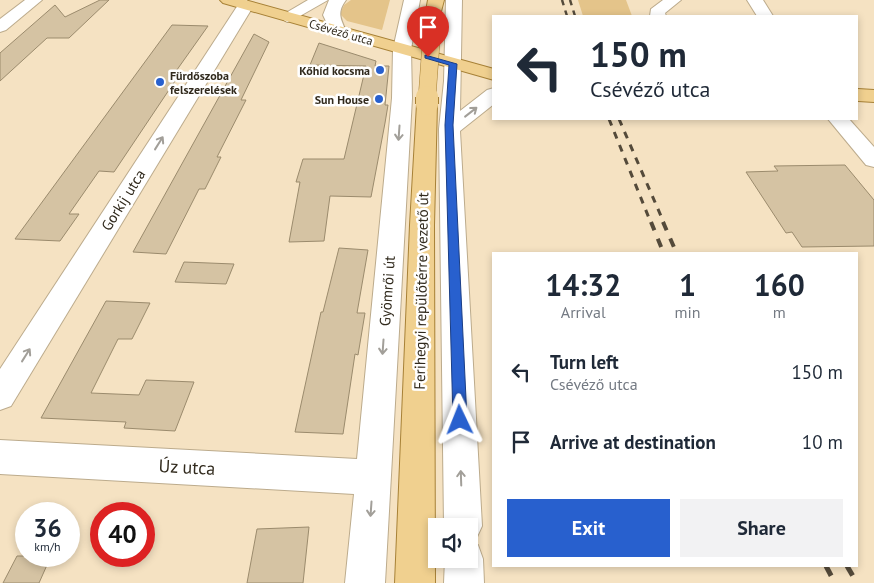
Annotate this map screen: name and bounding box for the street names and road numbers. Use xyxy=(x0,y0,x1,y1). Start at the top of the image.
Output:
street label: Csévéző utca xyxy=(307,16,375,48)
street label: Gorkij utca xyxy=(97,166,149,234)
street label: Ferihegyi repülőtérre vezető út xyxy=(410,192,432,390)
street label: Gyömrői út xyxy=(375,255,399,327)
street label: Úz utca xyxy=(158,454,216,480)

